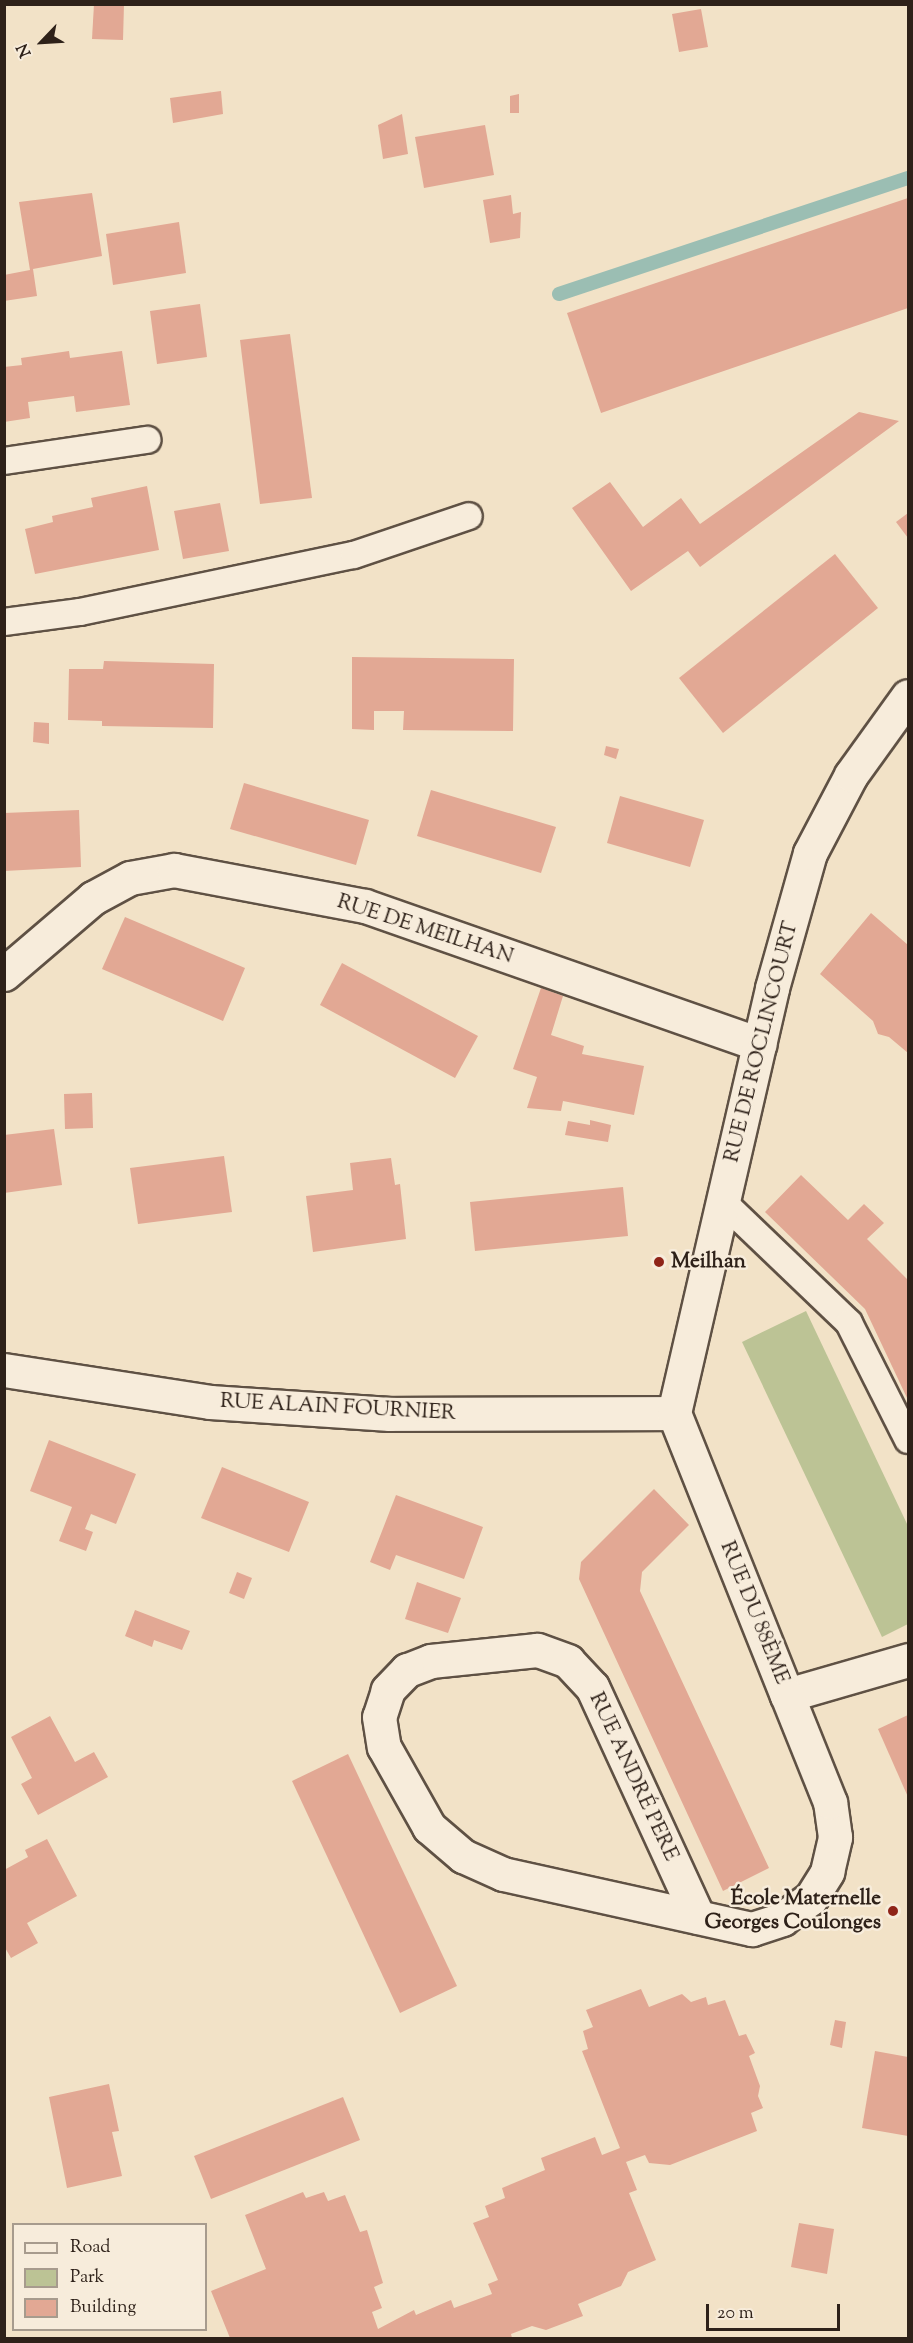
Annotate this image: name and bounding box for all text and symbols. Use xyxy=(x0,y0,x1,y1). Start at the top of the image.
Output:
north arrow xyxy=(12,12,72,72)
text: N xyxy=(12,39,38,60)
street label: RUE DE MEILHAN xyxy=(334,890,516,970)
street label: RUE DE ROCLINCOURT xyxy=(720,919,804,1165)
place label: Meilhan xyxy=(671,1249,746,1275)
marker: Meilhan xyxy=(652,1255,666,1269)
street label: RUE ALAIN FOURNIER xyxy=(219,1389,457,1427)
street label: RUE DU 88ÈME xyxy=(714,1538,794,1688)
street label: RUE ANDRÉ PERE xyxy=(583,1689,683,1865)
place label: École Maternelle Georges Coulonges xyxy=(705,1886,881,1936)
marker: École Maternelle Georges Coulonges xyxy=(886,1904,900,1918)
legend xyxy=(12,2223,207,2331)
text: Road xyxy=(70,2235,110,2261)
text: Park xyxy=(70,2265,104,2291)
scale bar xyxy=(709,2292,842,2330)
text: Building xyxy=(70,2295,136,2321)
text: 20 m xyxy=(717,2301,754,2327)

